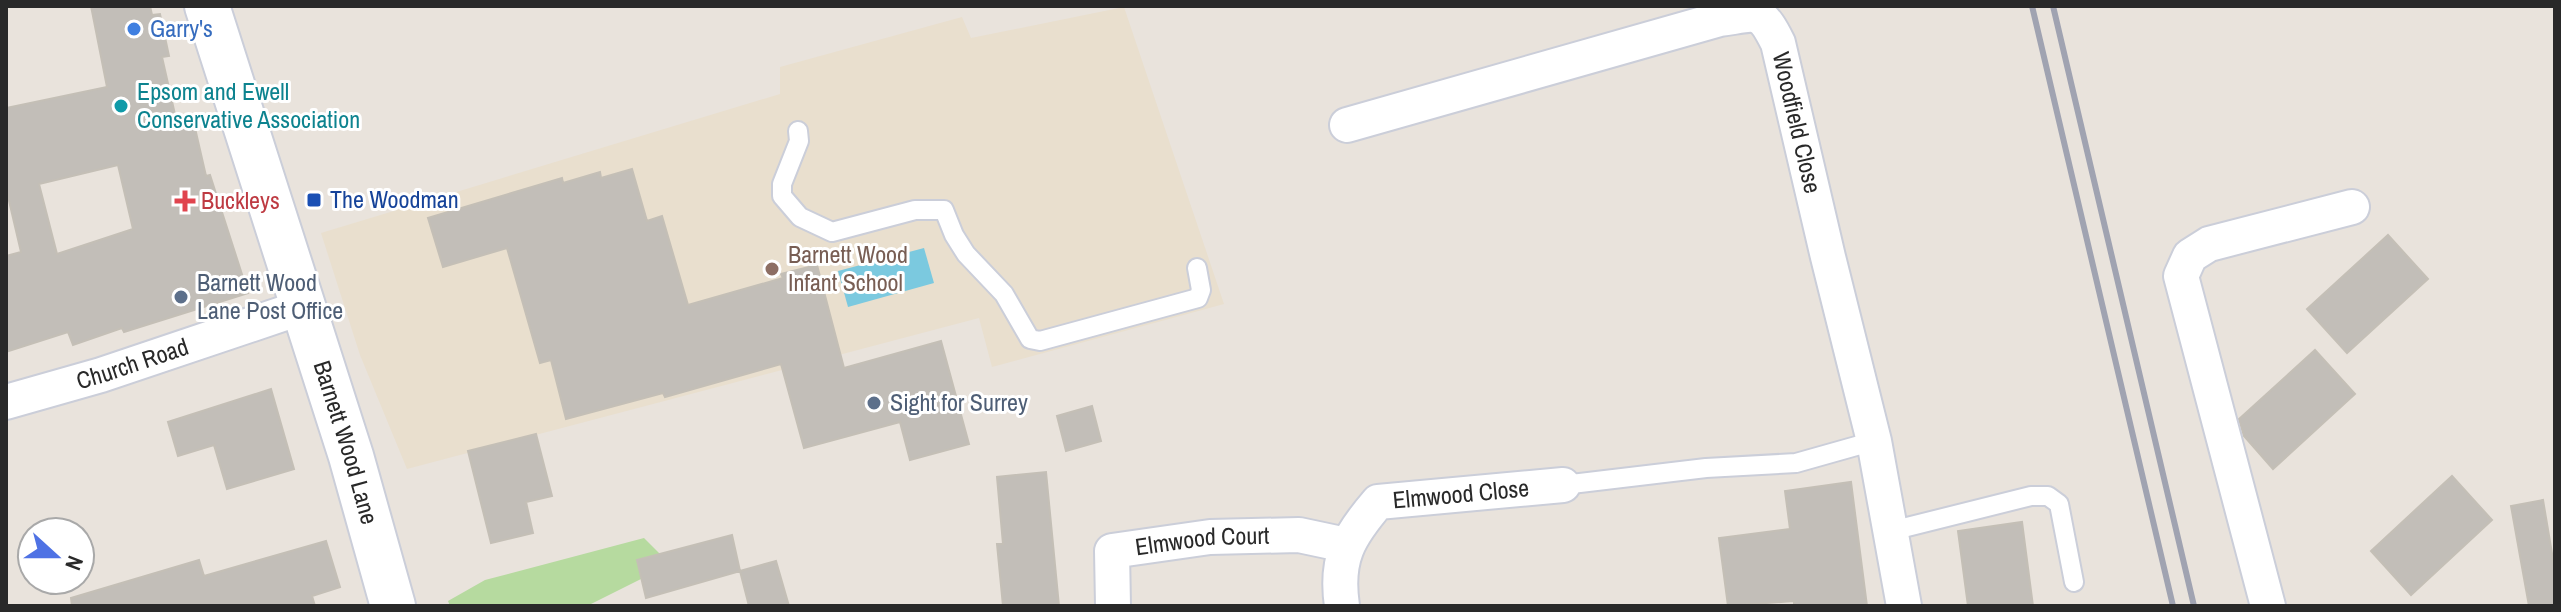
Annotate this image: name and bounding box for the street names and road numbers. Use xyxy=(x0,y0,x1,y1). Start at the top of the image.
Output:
street label: Woodfield Close xyxy=(1766,49,1830,196)
street label: Church Road xyxy=(73,330,192,396)
street label: Barnett Wood Lane xyxy=(306,356,386,528)
street label: Elmwood Close xyxy=(1391,471,1530,516)
street label: Elmwood Court xyxy=(1133,519,1270,563)

